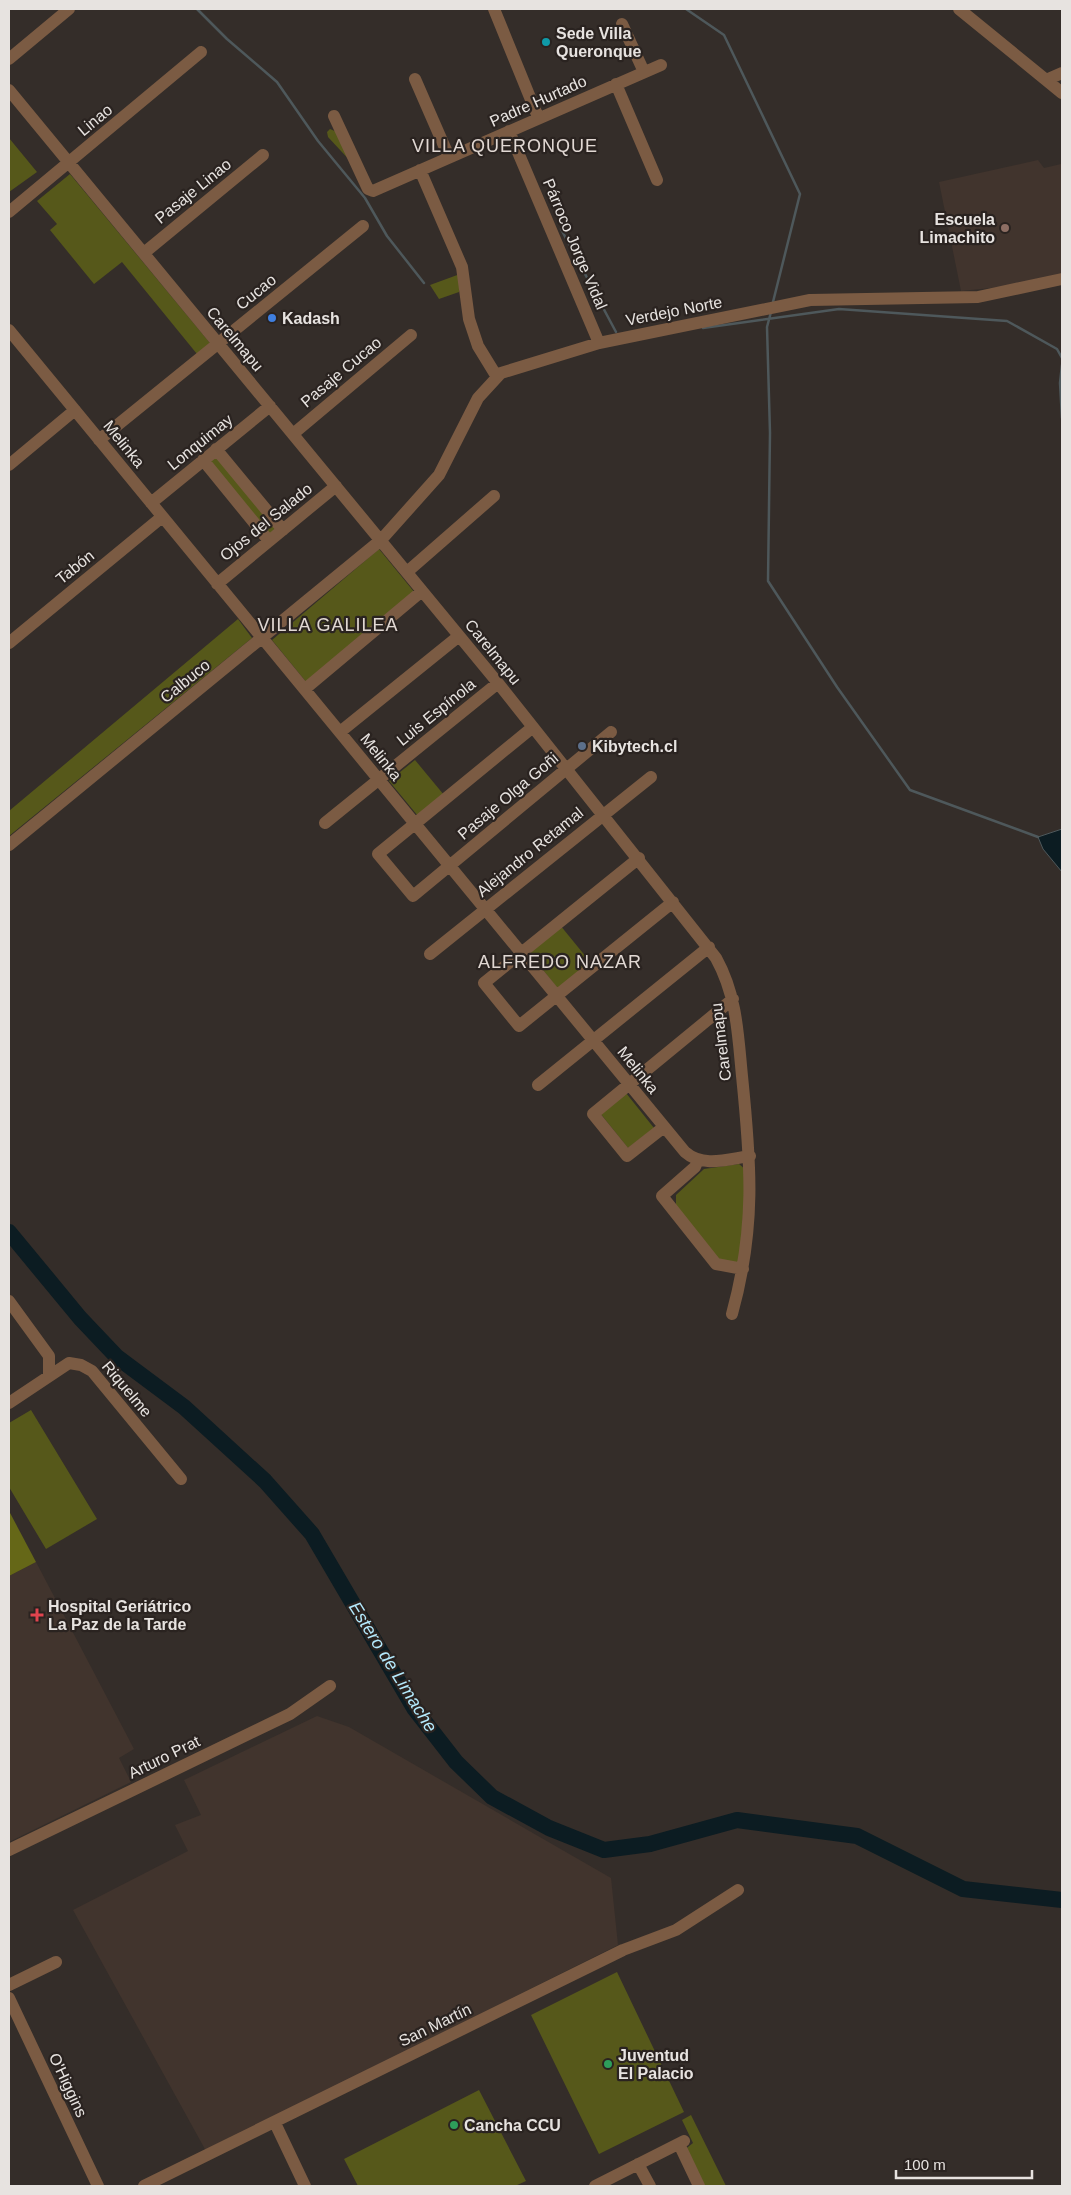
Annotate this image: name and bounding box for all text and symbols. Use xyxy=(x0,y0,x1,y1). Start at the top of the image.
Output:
place label: Sede Villa Queronque xyxy=(556,25,641,60)
marker: Sede Villa Queronque xyxy=(540,36,552,48)
street label: Padre Hurtado xyxy=(487,72,589,130)
street label: Linao xyxy=(75,101,116,139)
district label: VILLA QUERONQUE xyxy=(412,136,598,156)
street label: Pasaje Linao xyxy=(152,155,234,227)
street label: Párroco Jorge Vidal xyxy=(540,176,610,312)
place label: Escuela Limachito xyxy=(919,211,995,246)
marker: Escuela Limachito xyxy=(999,222,1011,234)
street label: Cucao xyxy=(233,271,279,313)
street label: Verdejo Norte xyxy=(624,293,724,329)
street label: Carelmapu xyxy=(203,304,267,374)
place label: Kadash xyxy=(282,310,340,327)
marker: Kadash xyxy=(266,312,278,324)
street label: Pasaje Cucao xyxy=(297,333,385,411)
street label: Lonquimay xyxy=(164,411,236,473)
street label: Melinka xyxy=(100,417,148,471)
street label: Ojos del Salado xyxy=(217,480,315,564)
street label: Tabón xyxy=(53,547,97,587)
district label: VILLA GALILEA xyxy=(257,615,399,635)
street label: Carelmapu xyxy=(462,616,524,688)
street label: Calbuco xyxy=(157,656,213,706)
street label: Luis Espínola xyxy=(393,675,479,749)
street label: Melinka xyxy=(357,730,405,784)
place label: Kibytech.cl xyxy=(592,738,677,755)
marker: Kibytech.cl xyxy=(576,740,588,752)
street label: Pasaje Olga Goñi xyxy=(455,749,561,843)
street label: Alejandro Retamal xyxy=(474,804,586,900)
district label: ALFREDO NAZAR xyxy=(478,952,642,972)
street label: Carelmapu xyxy=(708,1002,734,1082)
street label: Melinka xyxy=(614,1043,662,1097)
street label: Riquelme xyxy=(99,1358,155,1420)
place label: Hospital Geriátrico La Paz de la Tarde xyxy=(48,1598,191,1633)
water label: Estero de Limache xyxy=(345,1598,441,1736)
marker: Hospital Geriátrico La Paz de la Tarde xyxy=(30,1608,44,1622)
street label: Arturo Prat xyxy=(126,1732,203,1782)
street label: San Martín xyxy=(396,2000,474,2050)
place label: Juventud El Palacio xyxy=(618,2047,694,2082)
street label: O'Higgins xyxy=(46,2050,90,2120)
marker: Juventud El Palacio xyxy=(602,2058,614,2070)
place label: Cancha CCU xyxy=(464,2117,561,2134)
marker: Cancha CCU xyxy=(448,2119,460,2131)
scale bar xyxy=(896,2148,1032,2180)
text: 100 m xyxy=(904,2156,946,2173)

